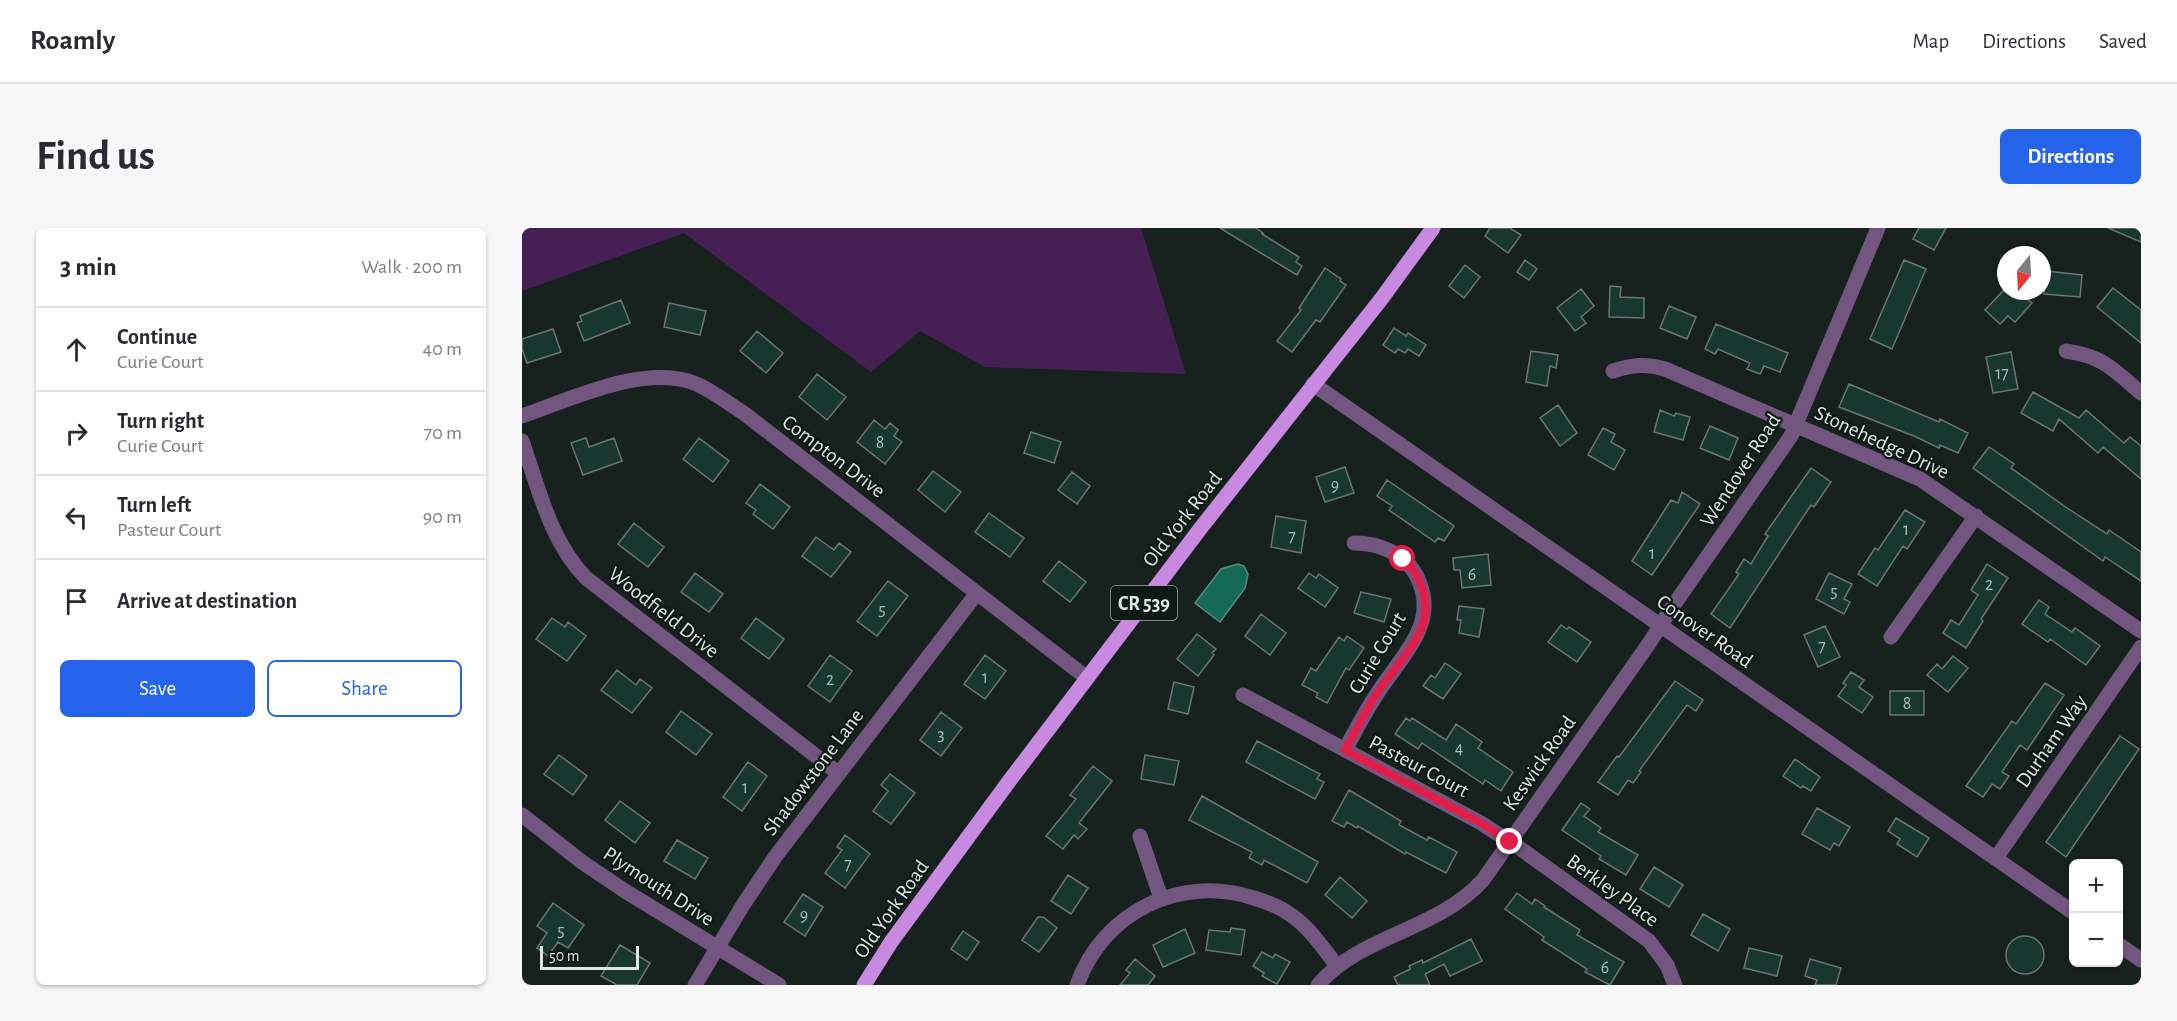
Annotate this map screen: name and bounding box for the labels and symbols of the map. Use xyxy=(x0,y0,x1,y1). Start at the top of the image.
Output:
north arrow xyxy=(1997,246,2051,300)
house number: 17 xyxy=(1995,365,2009,383)
street label: Stonehedge Drive xyxy=(1811,402,1952,483)
street label: Wendover Road xyxy=(1696,410,1785,530)
street label: Compton Drive xyxy=(778,411,889,502)
house number: 8 xyxy=(876,434,884,452)
street label: Old York Road xyxy=(1139,468,1226,571)
house number: 9 xyxy=(1331,477,1339,495)
house number: 1 xyxy=(1903,521,1909,539)
house number: 7 xyxy=(1288,528,1296,546)
route start xyxy=(1389,545,1415,571)
house number: 1 xyxy=(1649,545,1655,563)
street label: Woodfield Drive xyxy=(604,563,723,662)
house number: 6 xyxy=(1468,566,1476,584)
house number: 2 xyxy=(1985,576,1993,594)
house number: 5 xyxy=(1830,583,1838,601)
road number: CR 539 xyxy=(1111,586,1177,620)
street label: Conover Road xyxy=(1653,591,1757,672)
house number: 5 xyxy=(878,601,886,619)
street label: Curie Court xyxy=(1345,609,1410,698)
house number: 7 xyxy=(1818,638,1826,656)
house number: 1 xyxy=(982,669,988,687)
house number: 2 xyxy=(826,671,834,689)
street label: Durham Way xyxy=(2012,691,2091,791)
house number: 8 xyxy=(1903,695,1911,713)
street label: Shadowstone Lane xyxy=(759,705,868,839)
street label: Keswick Road xyxy=(1499,712,1580,815)
house number: 3 xyxy=(937,726,945,744)
street label: Pasteur Court xyxy=(1366,731,1472,802)
house number: 4 xyxy=(1455,740,1464,758)
house number: 1 xyxy=(742,779,748,797)
route end xyxy=(1496,828,1522,854)
street label: Plymouth Drive xyxy=(599,843,718,930)
street label: Berkley Place xyxy=(1563,850,1663,931)
house number: 7 xyxy=(844,856,852,874)
street label: Old York Road xyxy=(850,856,933,962)
house number: 9 xyxy=(800,907,808,925)
house number: 5 xyxy=(557,922,565,940)
scale bar xyxy=(540,943,639,970)
house number: 6 xyxy=(1601,959,1609,977)

